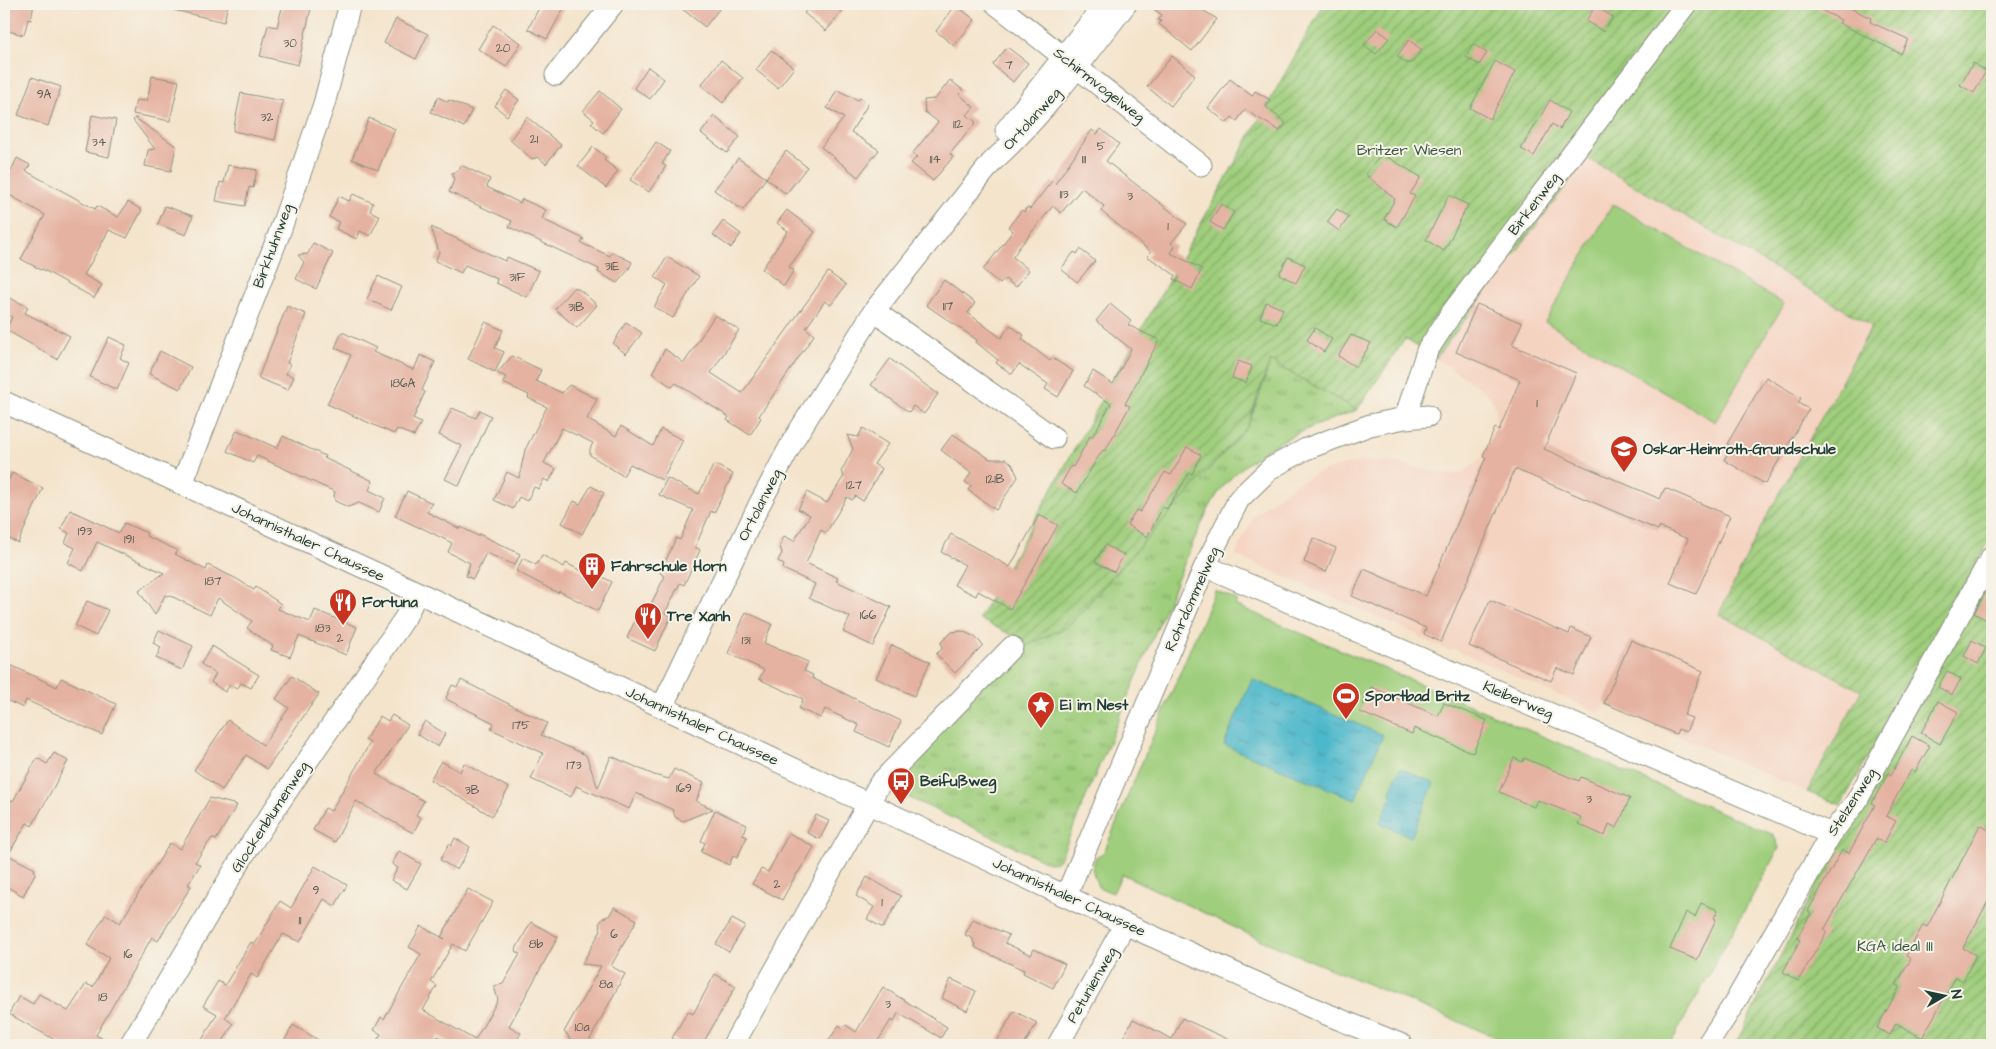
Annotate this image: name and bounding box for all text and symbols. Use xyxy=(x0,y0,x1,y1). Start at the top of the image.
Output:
house number: 30 xyxy=(283,35,297,52)
house number: 20 xyxy=(496,40,511,57)
street label: Schirmvogelweg xyxy=(1048,42,1149,128)
house number: 7 xyxy=(1005,57,1013,74)
street label: Ortolanweg xyxy=(998,83,1067,156)
house number: 9A xyxy=(37,86,52,103)
house number: 32 xyxy=(261,109,274,126)
house number: 112 xyxy=(953,116,963,133)
house number: 21 xyxy=(530,131,539,148)
house number: 34 xyxy=(92,134,106,151)
house number: 5 xyxy=(1097,138,1106,155)
park label: Britzer Wiesen xyxy=(1357,140,1462,161)
house number: 114 xyxy=(929,151,941,168)
house number: 111 xyxy=(1082,151,1087,168)
street label: Birkenweg xyxy=(1503,168,1566,240)
house number: 113 xyxy=(1059,186,1069,203)
house number: 3 xyxy=(1127,188,1133,205)
street label: Birkhuhnweg xyxy=(248,201,299,291)
house number: 1 xyxy=(1167,218,1169,235)
house number: 31E xyxy=(605,258,619,275)
house number: 31F xyxy=(509,269,526,286)
house number: 117 xyxy=(943,298,954,315)
house number: 31B xyxy=(568,299,585,316)
house number: 186A xyxy=(391,375,416,392)
house number: 1 xyxy=(1536,395,1538,412)
school or university icon: Oskar-Heinroth-Grundschule xyxy=(1609,434,1639,473)
place label: Oskar-Heinroth-Grundschule xyxy=(1643,439,1836,460)
street label: Ortolanweg xyxy=(733,465,788,545)
house number: 121B xyxy=(986,471,1005,488)
house number: 127 xyxy=(846,477,863,494)
street label: Johannisthaler Chaussee xyxy=(228,497,388,587)
house number: 193 xyxy=(78,523,92,540)
house number: 191 xyxy=(124,531,134,548)
street label: Rohrdommelweg xyxy=(1159,543,1226,655)
building icon: Fahrschule Horn xyxy=(577,551,607,590)
place label: Fahrschule Horn xyxy=(611,556,727,577)
house number: 187 xyxy=(205,573,222,590)
restaurant icon: Fortuna xyxy=(328,587,358,626)
place label: Fortuna xyxy=(362,592,418,613)
restaurant icon: Tre Xanh xyxy=(633,601,663,640)
place label: Tre Xanh xyxy=(666,606,731,627)
house number: 166 xyxy=(860,607,877,624)
house number: 183 xyxy=(315,620,331,637)
house number: 2 xyxy=(337,630,344,647)
house number: 131 xyxy=(741,632,751,649)
street label: Kleiberweg xyxy=(1479,676,1557,725)
street label: Johannisthaler Chaussee xyxy=(622,681,782,771)
sports icon: Sportbad Britz xyxy=(1331,681,1361,720)
place label: Sportbad Britz xyxy=(1364,686,1471,707)
place icon: Ei im Nest xyxy=(1026,690,1056,729)
place label: Ei im Nest xyxy=(1060,695,1129,716)
house number: 175 xyxy=(512,717,530,734)
street label: Glockenblumenweg xyxy=(226,757,315,877)
house number: 173 xyxy=(566,757,582,774)
street label: Stelzenweg xyxy=(1822,764,1883,841)
bus stop icon: Beifußweg xyxy=(886,766,916,805)
place label: Beifußweg xyxy=(920,771,996,794)
house number: 169 xyxy=(676,780,692,797)
house number: 3B xyxy=(465,782,480,799)
house number: 3 xyxy=(1586,791,1592,808)
street label: Johannisthaler Chaussee xyxy=(989,852,1149,942)
house number: 2 xyxy=(774,876,781,893)
house number: 9 xyxy=(313,882,320,899)
house number: 1 xyxy=(881,894,883,911)
house number: 11 xyxy=(298,912,302,929)
house number: 6 xyxy=(610,926,618,943)
house number: 8b xyxy=(529,936,544,953)
park label: KGA Ideal III xyxy=(1857,936,1933,957)
street label: Petunienweg xyxy=(1062,943,1123,1027)
house number: 16 xyxy=(123,946,133,963)
north arrow xyxy=(1918,972,1968,1022)
house number: 8a xyxy=(599,976,613,993)
text: N xyxy=(1945,988,1966,1000)
house number: 18 xyxy=(98,989,108,1006)
house number: 3 xyxy=(885,996,891,1013)
house number: 10a xyxy=(574,1019,590,1036)

